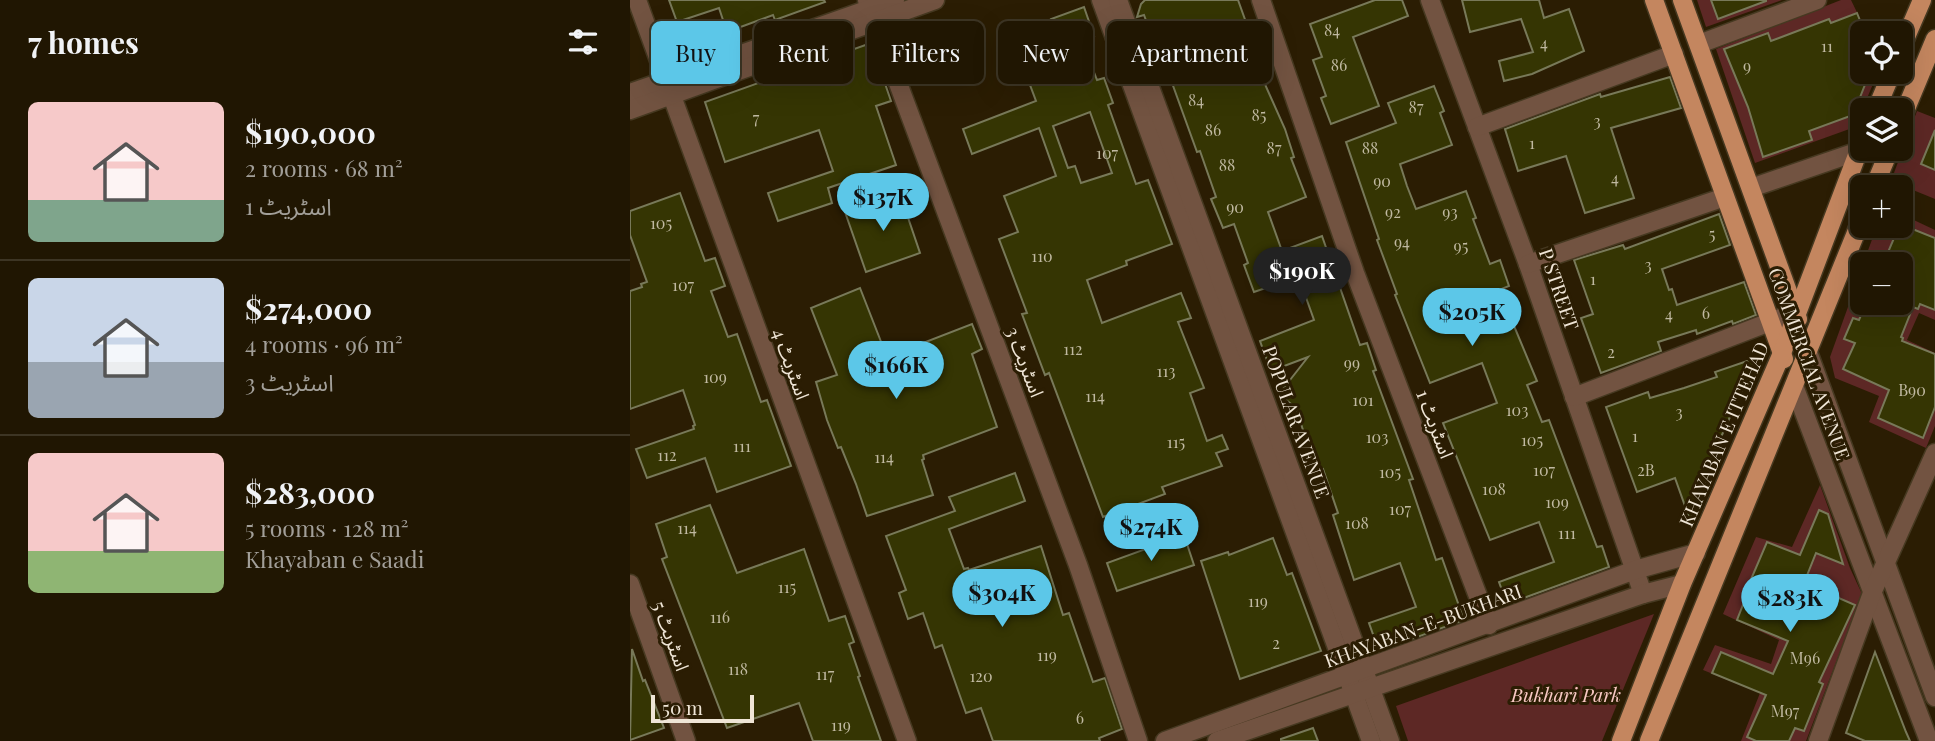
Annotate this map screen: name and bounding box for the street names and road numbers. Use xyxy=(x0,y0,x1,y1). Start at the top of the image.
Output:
street label: P STREET xyxy=(1534,244,1586,333)
street label: COMMERCIAL AVENUE xyxy=(1763,264,1857,463)
street label: اسٹریٹ 3 xyxy=(1001,323,1051,400)
street label: اسٹریٹ 4 xyxy=(767,324,817,403)
street label: KHAYABAN E ITTEHAD xyxy=(1672,337,1774,530)
street label: POPULAR AVENUE xyxy=(1257,342,1337,502)
street label: اسٹریٹ 1 xyxy=(1411,386,1461,462)
street label: KHAYABAN-E-BUKHARI xyxy=(1320,577,1525,673)
street label: اسٹریٹ 5 xyxy=(647,597,697,674)

